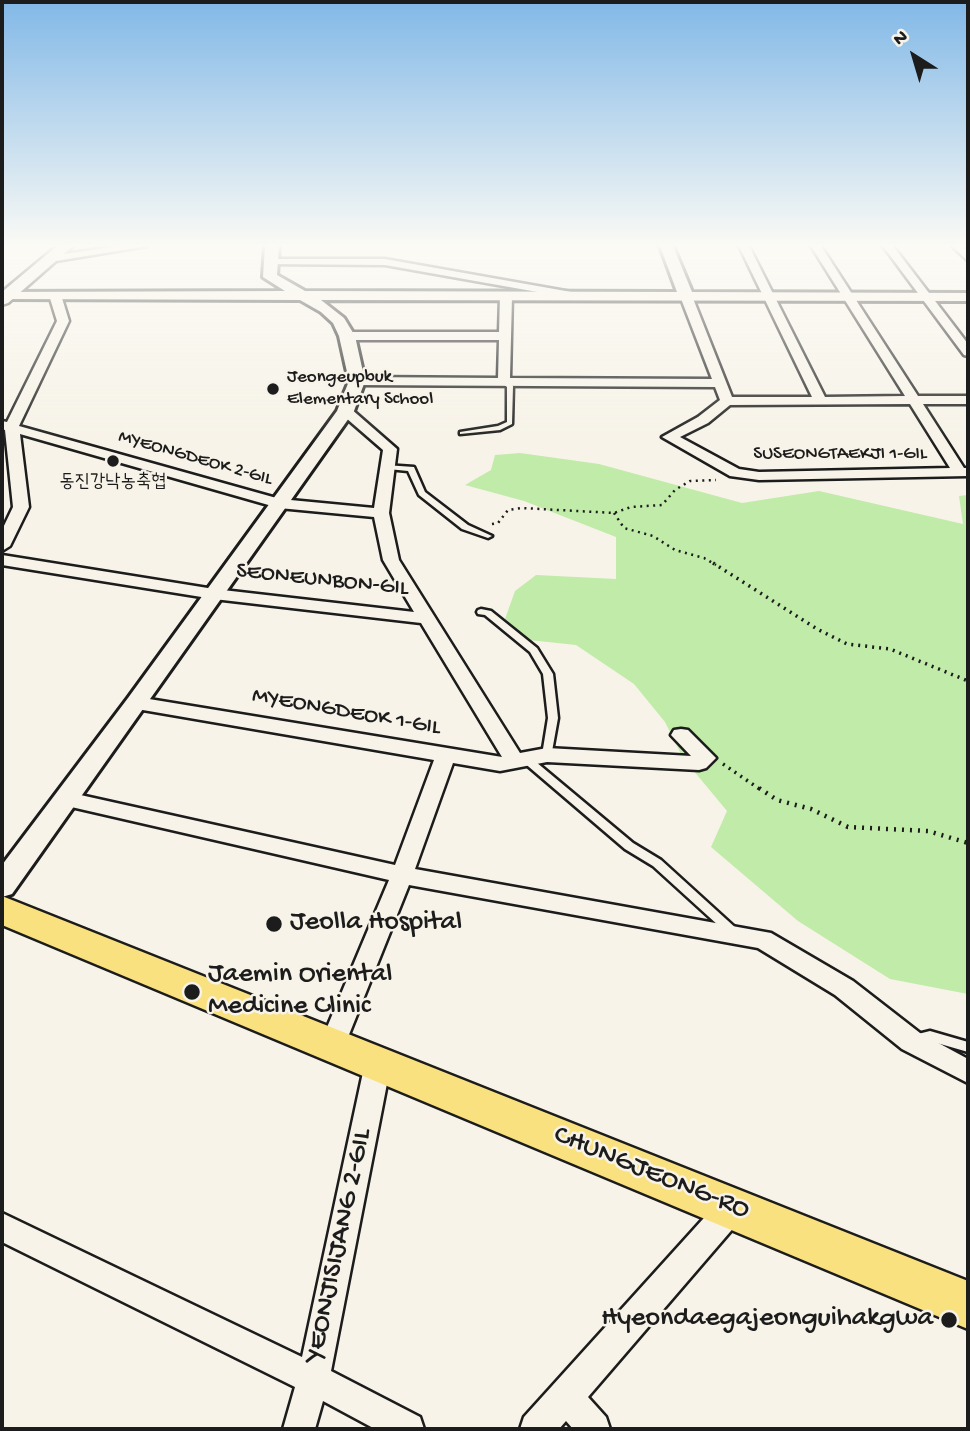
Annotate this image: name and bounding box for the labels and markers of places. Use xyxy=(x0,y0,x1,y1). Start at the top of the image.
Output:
place label: Jeongeupbuk Elementary School xyxy=(287,367,433,411)
marker: Jeongeupbuk Elementary School xyxy=(265,381,281,397)
marker: 동진강낙농축협 xyxy=(105,453,121,469)
place label: 동진강낙농축협 xyxy=(59,472,167,494)
place label: Jeolla Hospital xyxy=(290,907,462,941)
marker: Jeolla Hospital xyxy=(264,914,284,934)
place label: Jaemin Oriental Medicine Clinic xyxy=(208,959,392,1025)
marker: Jaemin Oriental Medicine Clinic xyxy=(182,982,202,1002)
place label: Hyeondaegajeonguihakgwa xyxy=(601,1303,933,1337)
marker: Hyeondaegajeonguihakgwa xyxy=(939,1310,959,1330)

